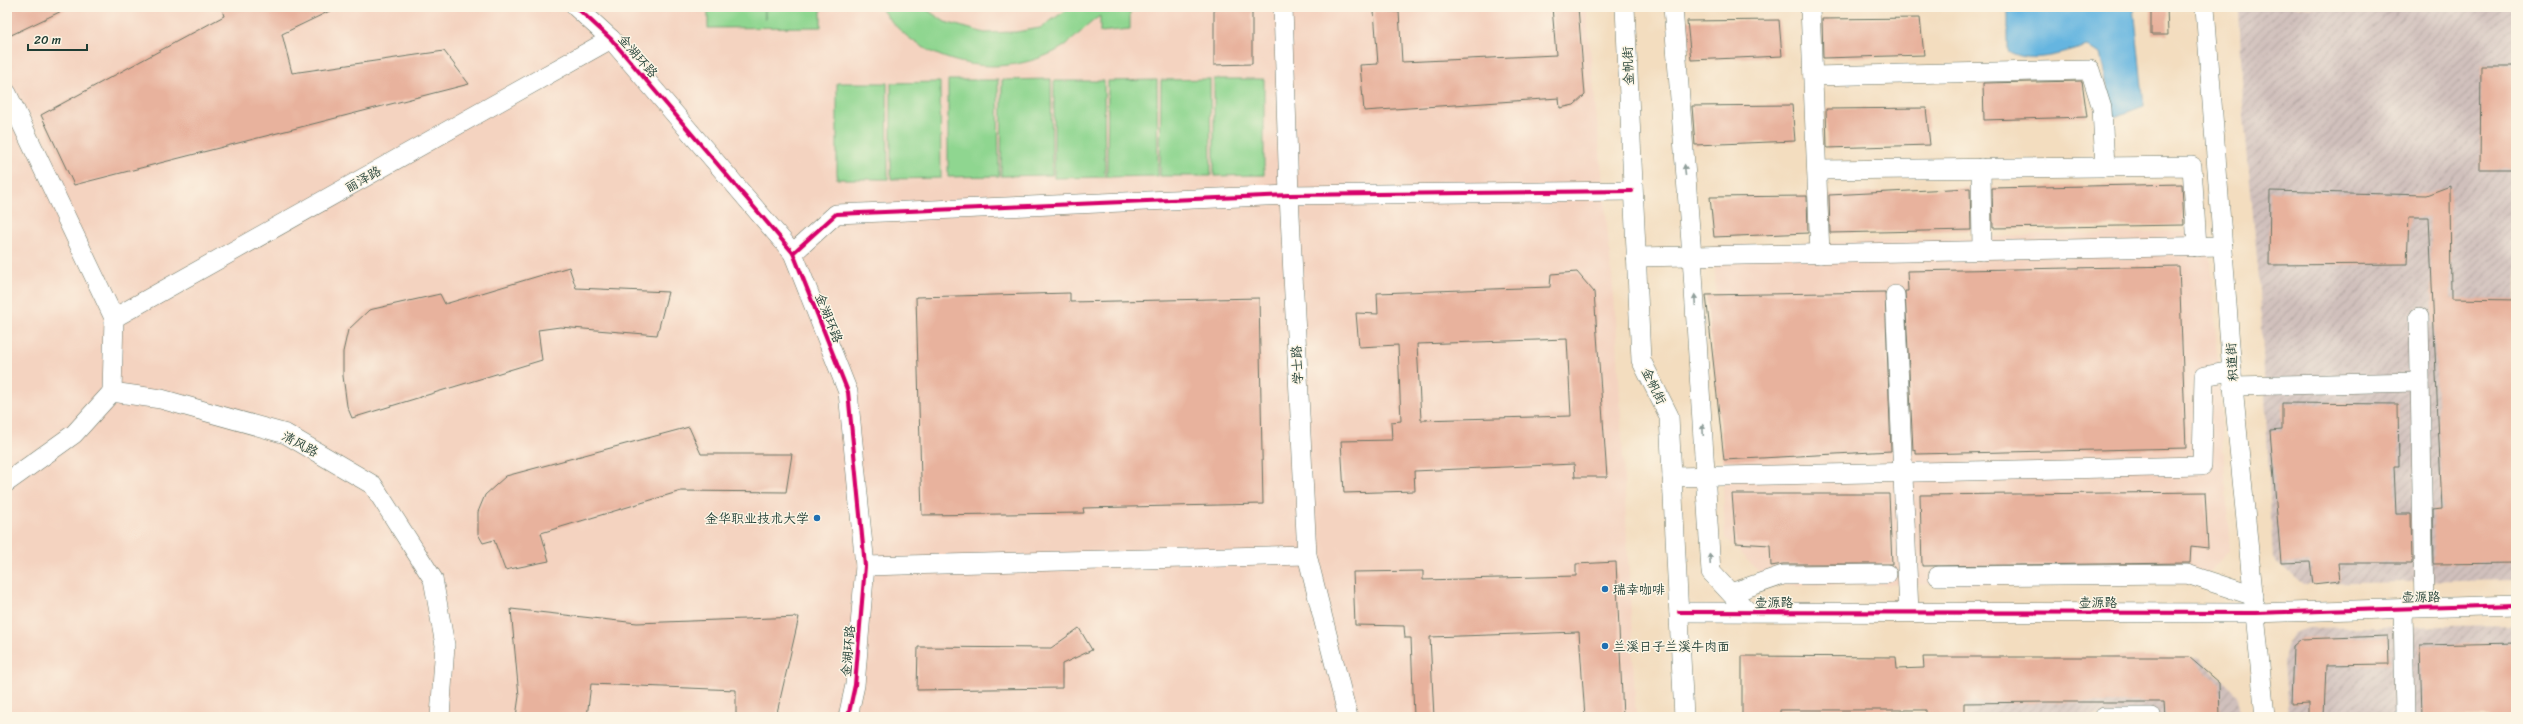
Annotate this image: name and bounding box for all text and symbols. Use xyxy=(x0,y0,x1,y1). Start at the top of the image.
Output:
scale bar xyxy=(28,26,87,52)
text: 20 m xyxy=(34,29,61,51)
street label: 金湖环路 xyxy=(612,29,664,83)
street label: 金帆街 xyxy=(1616,46,1640,86)
street label: 丽泽路 xyxy=(340,159,386,199)
one-way arrow xyxy=(1682,164,1689,176)
street label: 金湖环路 xyxy=(809,290,849,346)
one-way arrow xyxy=(1691,294,1698,306)
street label: 积道街 xyxy=(2219,342,2245,382)
street label: 学士路 xyxy=(1284,345,1310,385)
street label: 金帆街 xyxy=(1635,363,1673,409)
one-way arrow xyxy=(1699,424,1706,436)
street label: 清风路 xyxy=(277,425,323,463)
place label: 金华职业技术大学 xyxy=(705,507,809,530)
marker: 金华职业技术大学 xyxy=(812,513,822,523)
one-way arrow xyxy=(1707,553,1714,565)
place label: 瑞幸咖啡 xyxy=(1613,578,1665,601)
marker: 瑞幸咖啡 xyxy=(1600,584,1610,594)
street label: 壶源路 xyxy=(2401,585,2441,609)
street label: 壶源路 xyxy=(1754,591,1794,614)
street label: 壶源路 xyxy=(2078,591,2118,614)
street label: 金湖环路 xyxy=(834,624,862,678)
place label: 兰溪日子兰溪牛肉面 xyxy=(1613,635,1730,658)
marker: 兰溪日子兰溪牛肉面 xyxy=(1600,641,1610,651)

